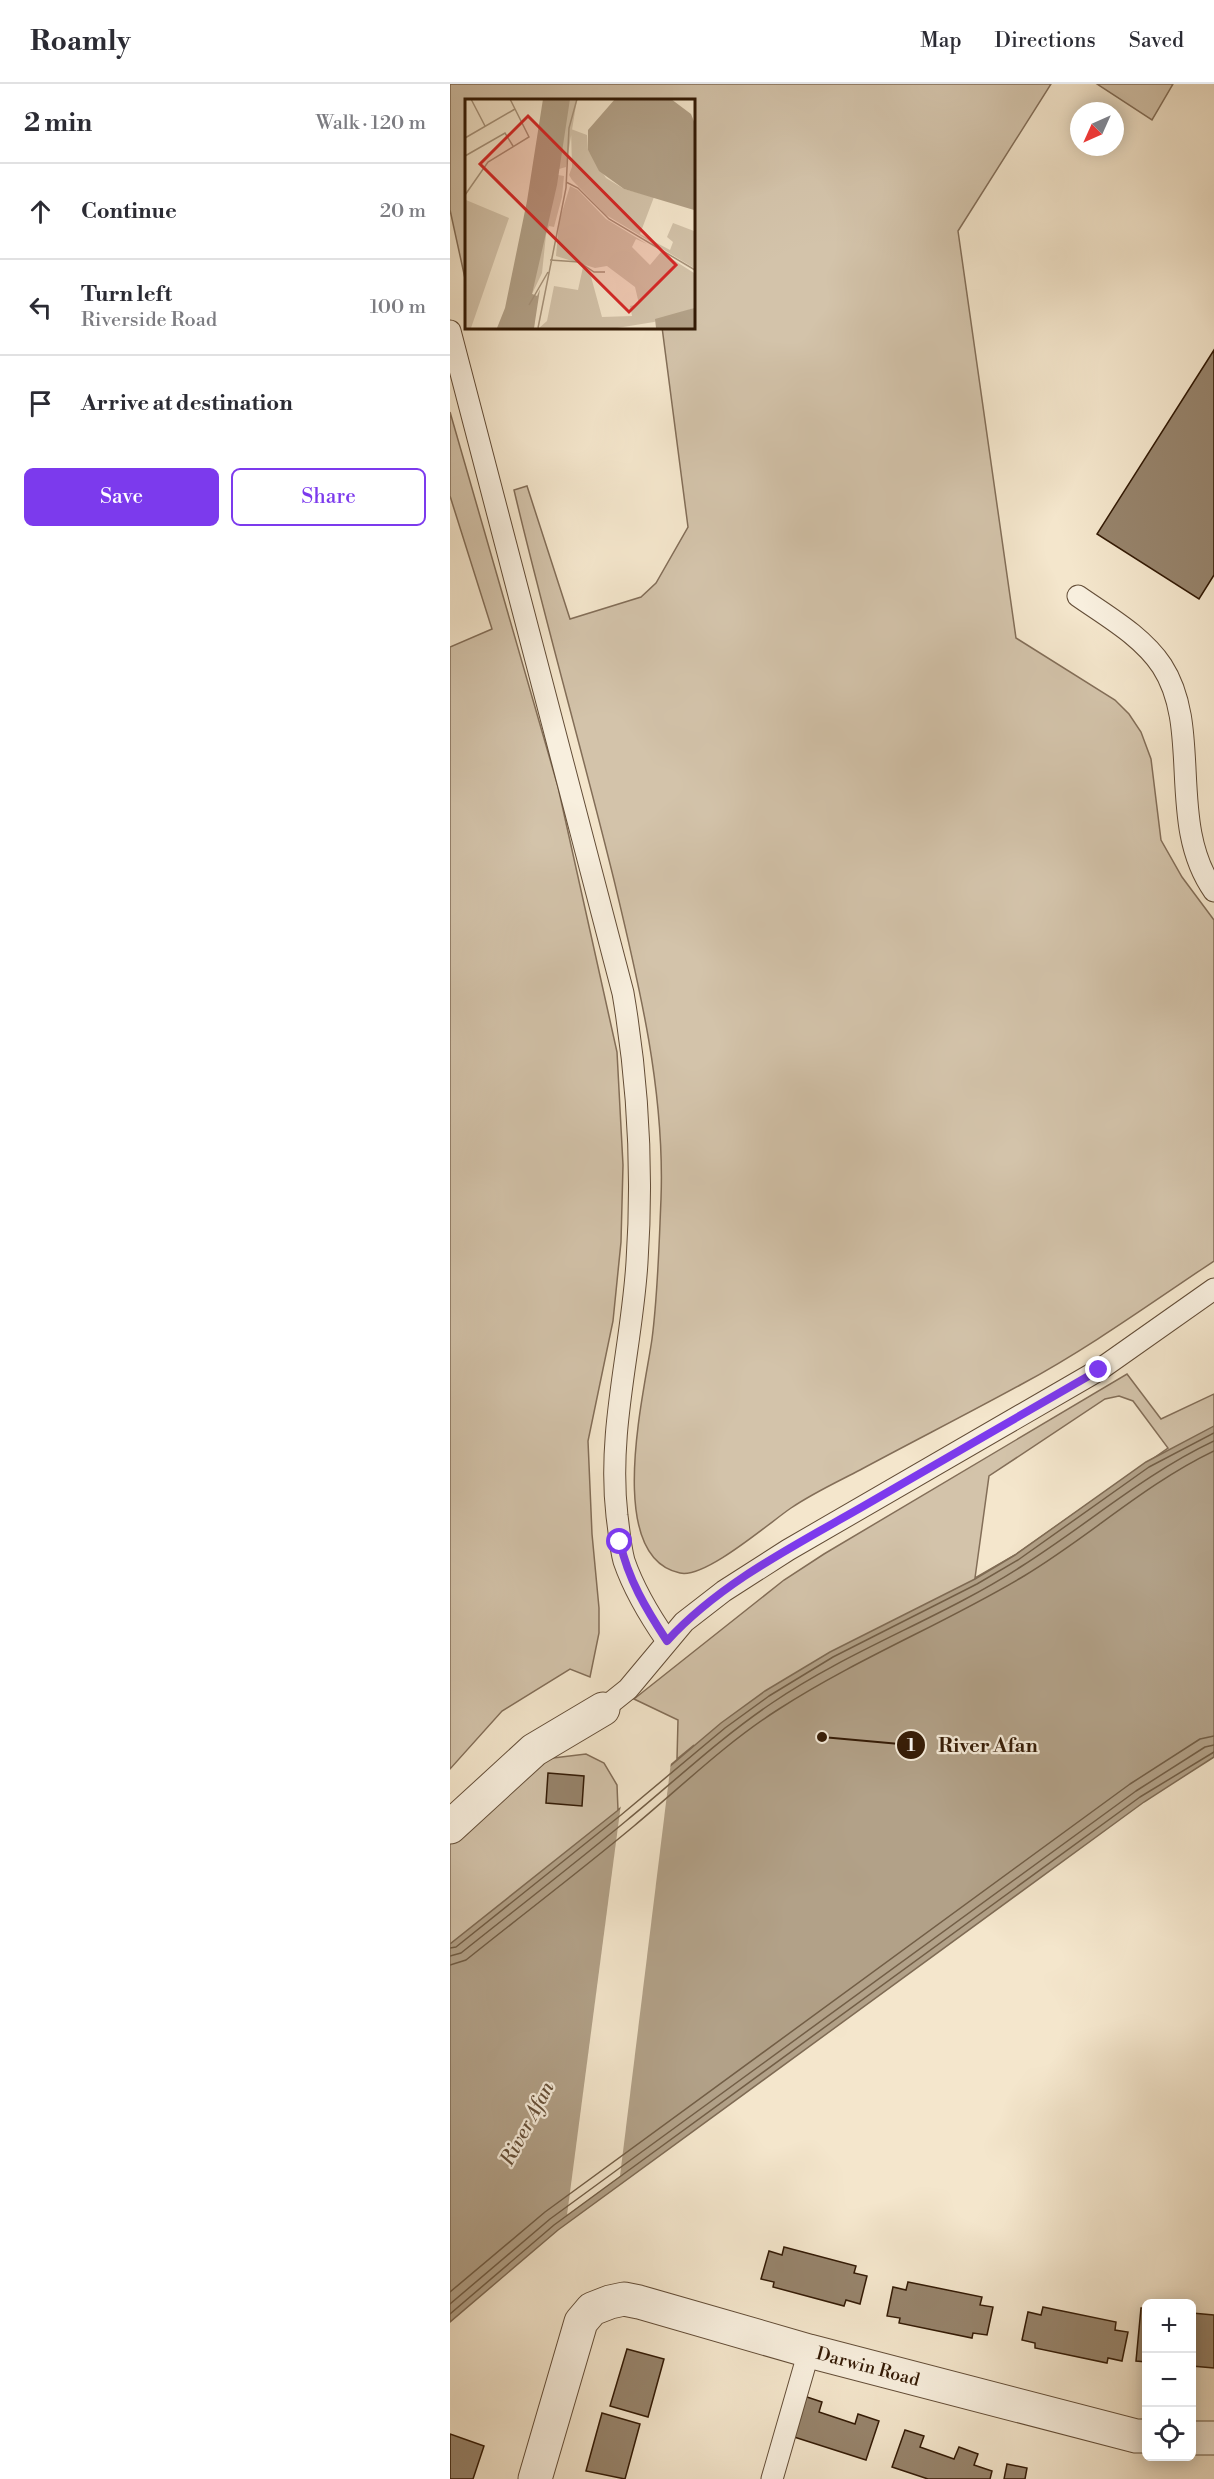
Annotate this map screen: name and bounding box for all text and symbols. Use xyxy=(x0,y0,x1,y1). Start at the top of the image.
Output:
text: Roamly xyxy=(30,24,131,59)
text: Map xyxy=(920,28,962,54)
text: Directions xyxy=(995,28,1096,54)
text: Saved xyxy=(1129,28,1184,54)
inset map xyxy=(465,99,694,328)
north arrow xyxy=(1070,102,1124,156)
text: 2 min xyxy=(24,107,92,139)
text: Walk · 120 m xyxy=(316,111,426,136)
icon: ahead xyxy=(24,195,57,228)
text: Continue xyxy=(81,198,177,225)
text: 20 m xyxy=(380,199,426,224)
text: Turn left xyxy=(81,281,172,308)
icon: left xyxy=(24,291,57,324)
text: 100 m xyxy=(370,295,426,320)
text: Riverside Road xyxy=(81,308,217,333)
icon: arrive xyxy=(24,387,57,420)
text: Arrive at destination xyxy=(81,390,293,417)
button: Save xyxy=(24,468,219,526)
button: Share xyxy=(231,468,426,526)
route end xyxy=(1085,1356,1111,1382)
route start xyxy=(606,1528,632,1554)
callout: River Afan xyxy=(896,1726,1049,1764)
text: 1 xyxy=(907,1734,916,1757)
text: River Afan xyxy=(938,1734,1038,1759)
water label: River Afan xyxy=(495,2077,561,2171)
map controls xyxy=(1142,2299,1196,2461)
button: + xyxy=(1142,2299,1196,2353)
street label: Darwin Road xyxy=(814,2342,923,2392)
button: − xyxy=(1142,2353,1196,2407)
button: locate xyxy=(1142,2407,1196,2461)

